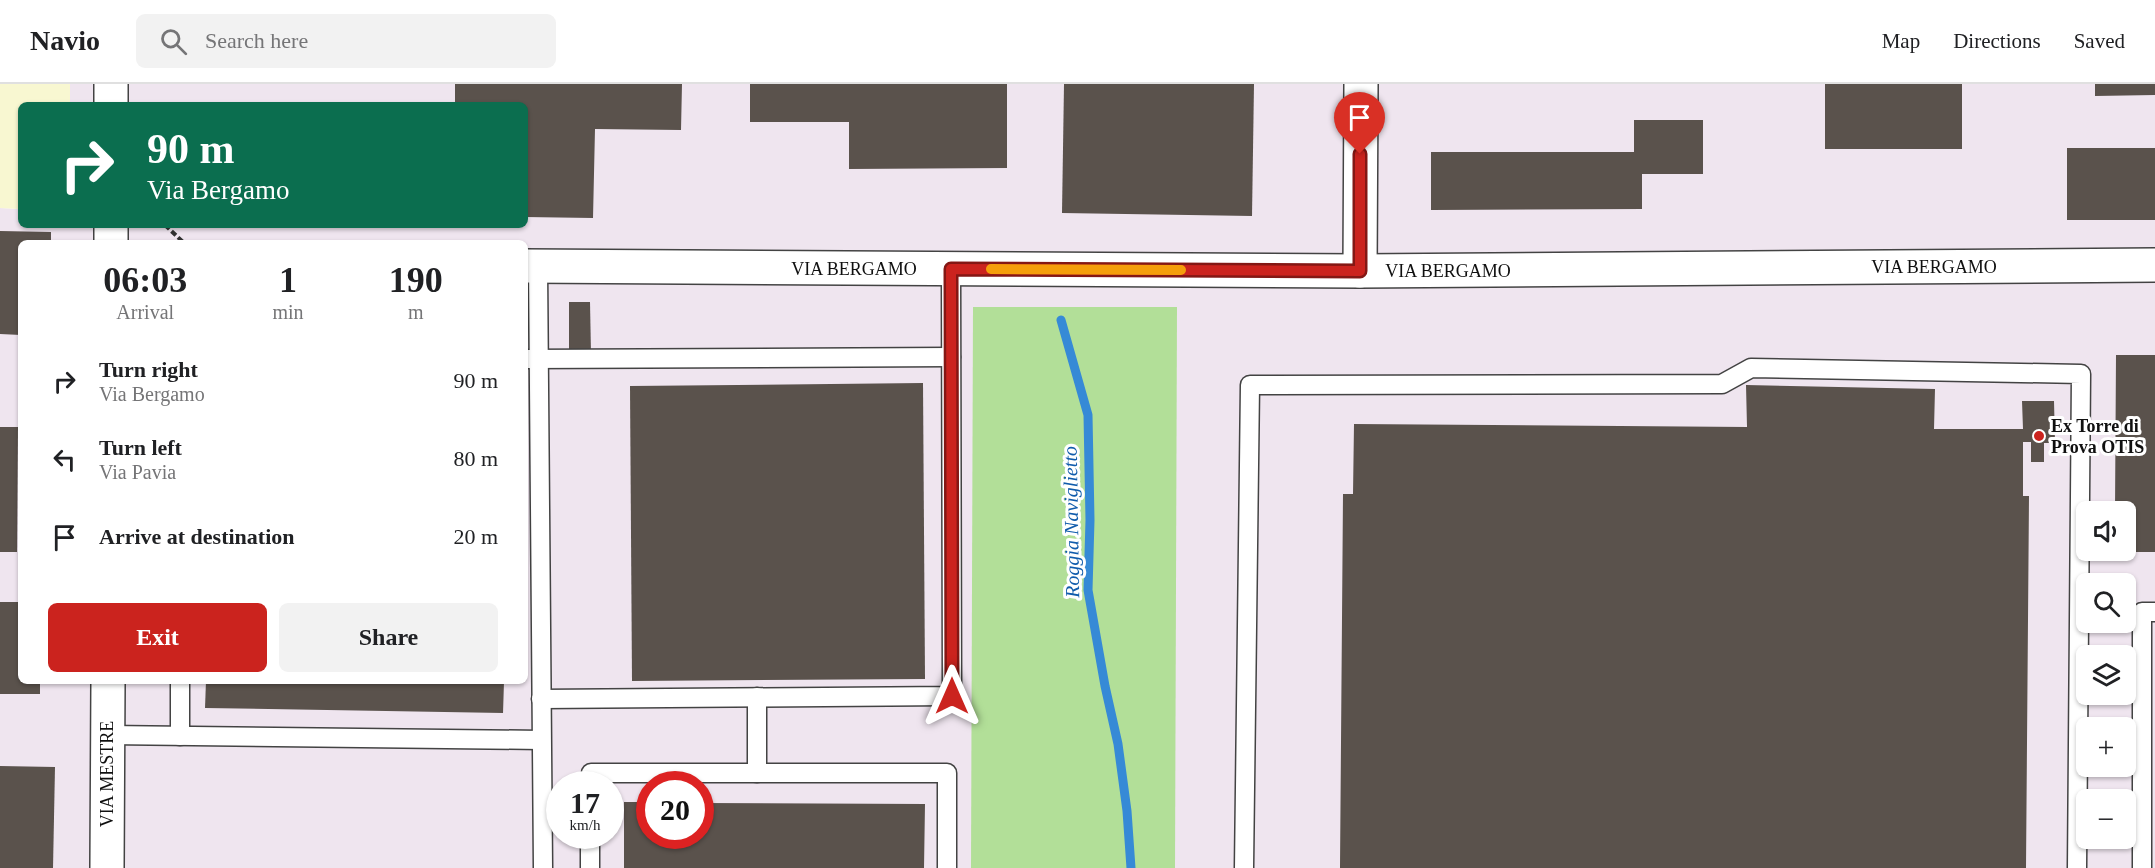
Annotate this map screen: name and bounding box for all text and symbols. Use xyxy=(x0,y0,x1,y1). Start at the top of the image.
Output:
search box xyxy=(136,14,556,68)
text: Navio xyxy=(30,25,100,56)
icon: search xyxy=(157,25,190,58)
text: Search here xyxy=(205,28,308,53)
text: Map xyxy=(1882,29,1920,53)
text: Directions xyxy=(1953,29,2041,53)
text: Saved xyxy=(2074,29,2125,53)
pin xyxy=(1334,92,1385,154)
icon: arrive xyxy=(1343,101,1376,134)
icon: right xyxy=(48,126,126,204)
text: 90 m xyxy=(147,126,235,172)
text: Via Bergamo xyxy=(147,175,290,205)
street label: VIA BERGAMO xyxy=(1871,257,1997,277)
street label: VIA BERGAMO xyxy=(791,259,917,279)
text: 06:03 xyxy=(103,260,187,300)
text: 1 xyxy=(279,260,297,300)
text: 190 xyxy=(389,260,443,300)
street label: VIA BERGAMO xyxy=(1385,261,1511,281)
text: Arrival xyxy=(116,301,174,323)
text: min xyxy=(272,301,304,323)
text: m xyxy=(408,301,424,323)
text: Turn right xyxy=(99,357,198,382)
icon: right xyxy=(48,365,81,398)
text: 90 m xyxy=(453,368,498,393)
text: Via Bergamo xyxy=(99,383,205,405)
place label: Ex Torre di Prova OTIS xyxy=(2051,416,2144,457)
marker: Ex Torre di Prova OTIS xyxy=(2032,429,2046,443)
text: Turn left xyxy=(99,435,182,460)
icon: left xyxy=(48,443,81,476)
text: 80 m xyxy=(453,446,498,471)
water label: Roggia Naviglietto xyxy=(1059,446,1084,599)
text: Via Pavia xyxy=(99,461,176,483)
map controls xyxy=(2076,501,2136,849)
button: sound xyxy=(2076,501,2136,561)
icon: arrive xyxy=(48,521,81,554)
text: Arrive at destination xyxy=(99,524,295,549)
text: 20 m xyxy=(453,524,498,549)
button: search xyxy=(2076,573,2136,633)
button: Exit xyxy=(48,603,267,672)
button: Share xyxy=(279,603,498,672)
button: layers xyxy=(2076,645,2136,705)
position arrow xyxy=(920,664,984,728)
button: + xyxy=(2076,717,2136,777)
street label: VIA MESTRE xyxy=(97,721,117,827)
speed limit sign: 20 xyxy=(636,771,714,849)
text: 17 xyxy=(570,786,600,819)
button: − xyxy=(2076,789,2136,849)
text: km/h xyxy=(570,817,600,833)

